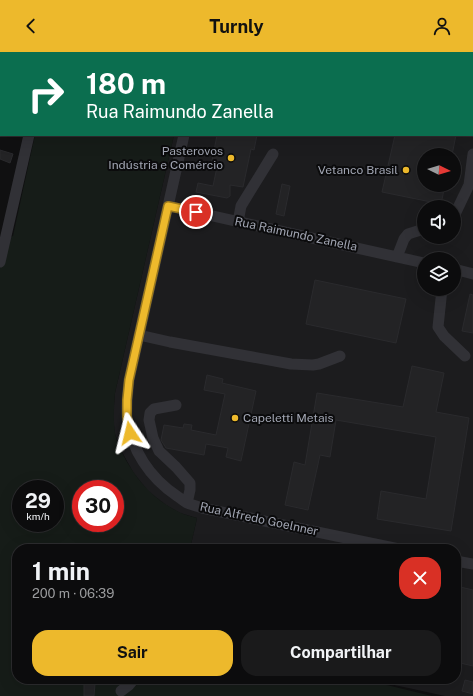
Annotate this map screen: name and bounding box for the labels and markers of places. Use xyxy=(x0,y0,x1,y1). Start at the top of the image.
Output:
place label: Pasterovos Indústria e Comércio xyxy=(108,144,223,172)
marker: Pasterovos Indústria e Comércio xyxy=(226,153,236,163)
place label: Vetanco Brasil xyxy=(318,163,398,177)
marker: Vetanco Brasil xyxy=(401,165,411,175)
pin xyxy=(179,195,213,229)
place label: Capeletti Metais xyxy=(243,411,334,425)
marker: Capeletti Metais xyxy=(230,413,240,423)

